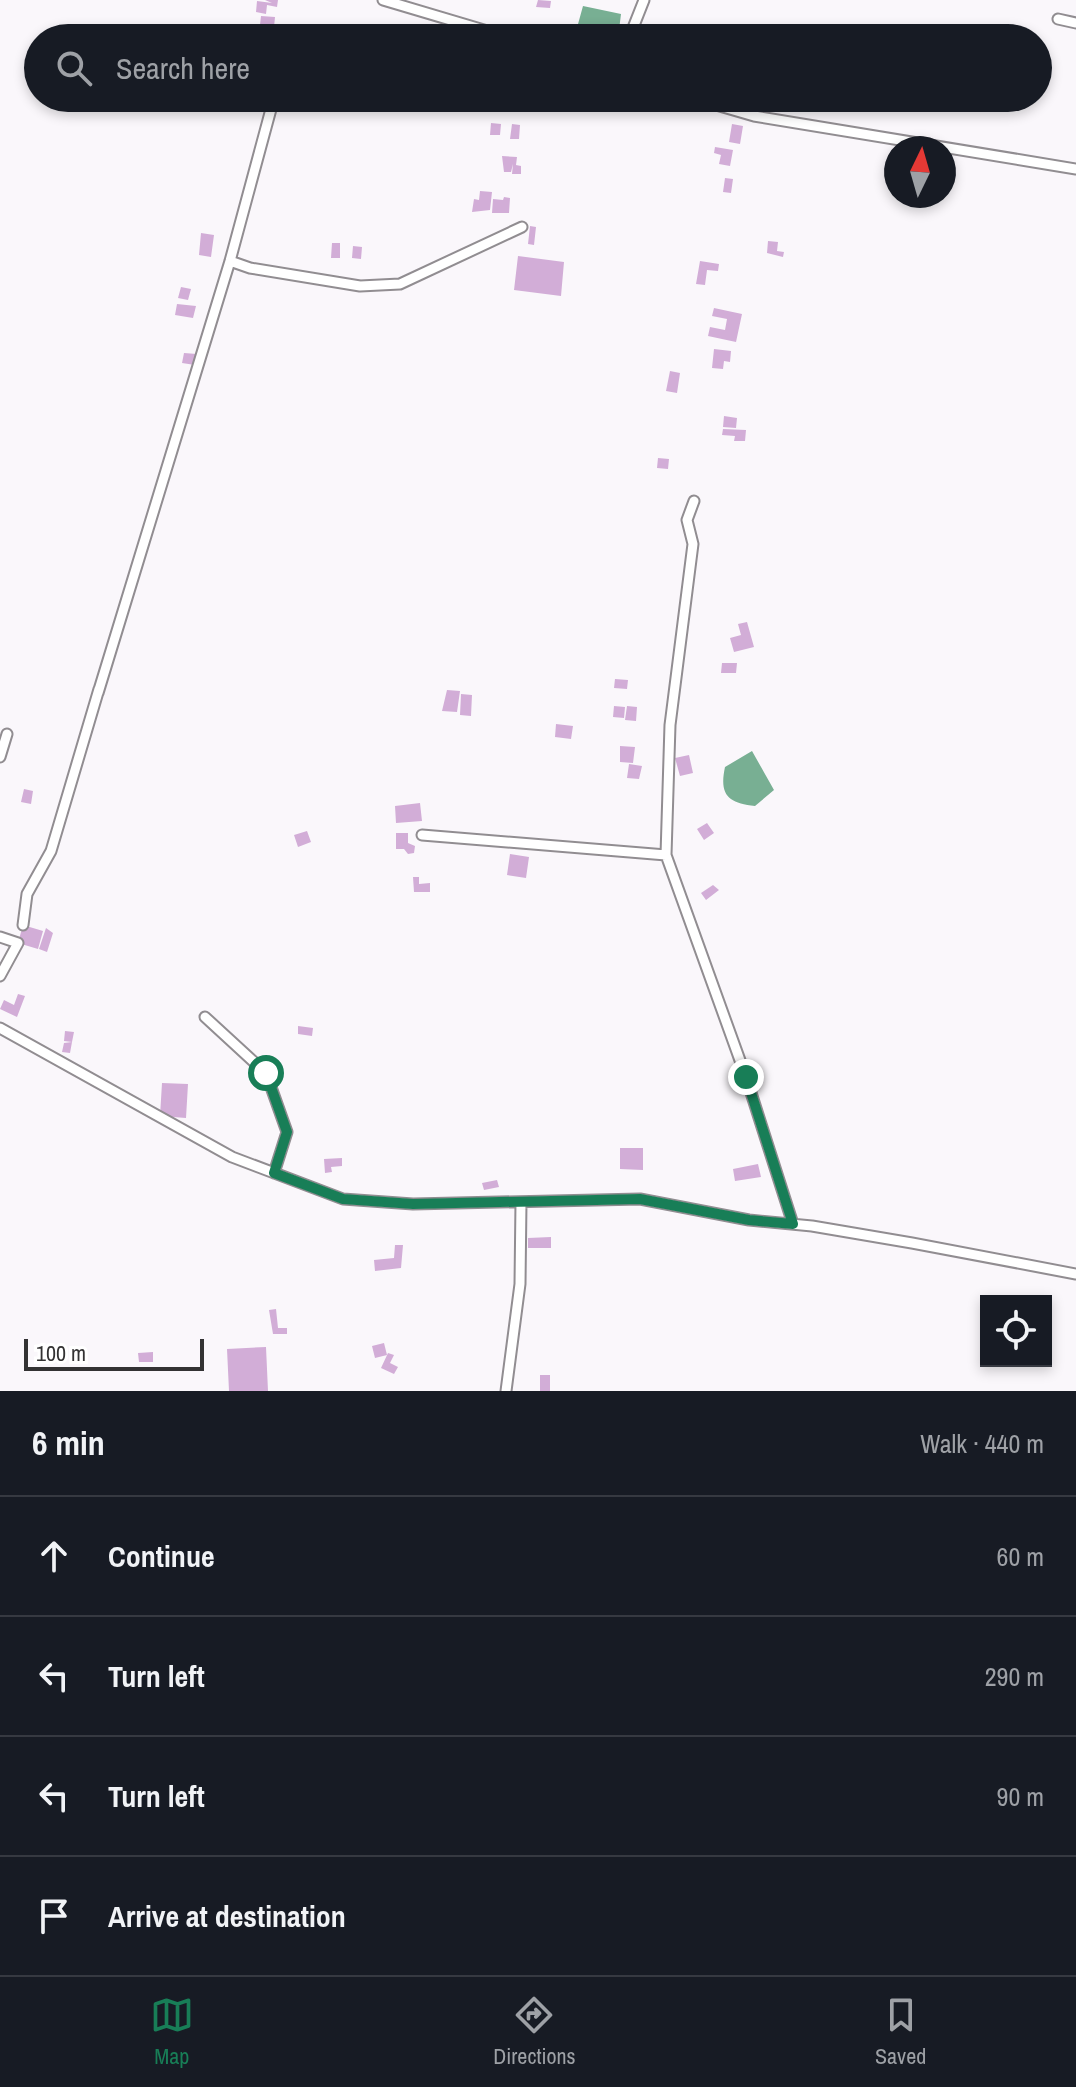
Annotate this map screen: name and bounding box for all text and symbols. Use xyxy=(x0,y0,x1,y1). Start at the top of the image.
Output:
search box xyxy=(24,24,1052,112)
icon: search xyxy=(52,46,96,90)
text: Search here xyxy=(116,48,250,88)
north arrow xyxy=(884,136,956,208)
route start xyxy=(248,1055,284,1091)
route end xyxy=(728,1059,764,1095)
map controls xyxy=(980,1295,1052,1367)
button: locate xyxy=(980,1295,1052,1367)
scale bar xyxy=(24,1335,204,1371)
text: 100 m xyxy=(36,1338,86,1368)
text: 6 min xyxy=(32,1420,105,1466)
text: Walk · 440 m xyxy=(920,1426,1044,1461)
icon: ahead xyxy=(32,1534,76,1578)
text: Continue xyxy=(108,1536,215,1576)
text: 60 m xyxy=(997,1539,1044,1574)
icon: left xyxy=(32,1654,76,1698)
text: Turn left xyxy=(108,1656,205,1696)
text: 290 m xyxy=(985,1659,1044,1694)
icon: left xyxy=(32,1774,76,1818)
text: Turn left xyxy=(108,1776,205,1816)
text: 90 m xyxy=(997,1779,1044,1814)
icon: arrive xyxy=(32,1894,76,1938)
text: Arrive at destination xyxy=(108,1896,346,1936)
tab: Map xyxy=(150,1993,194,2071)
tab: Directions xyxy=(493,1993,576,2071)
tab: Saved xyxy=(875,1993,926,2071)

